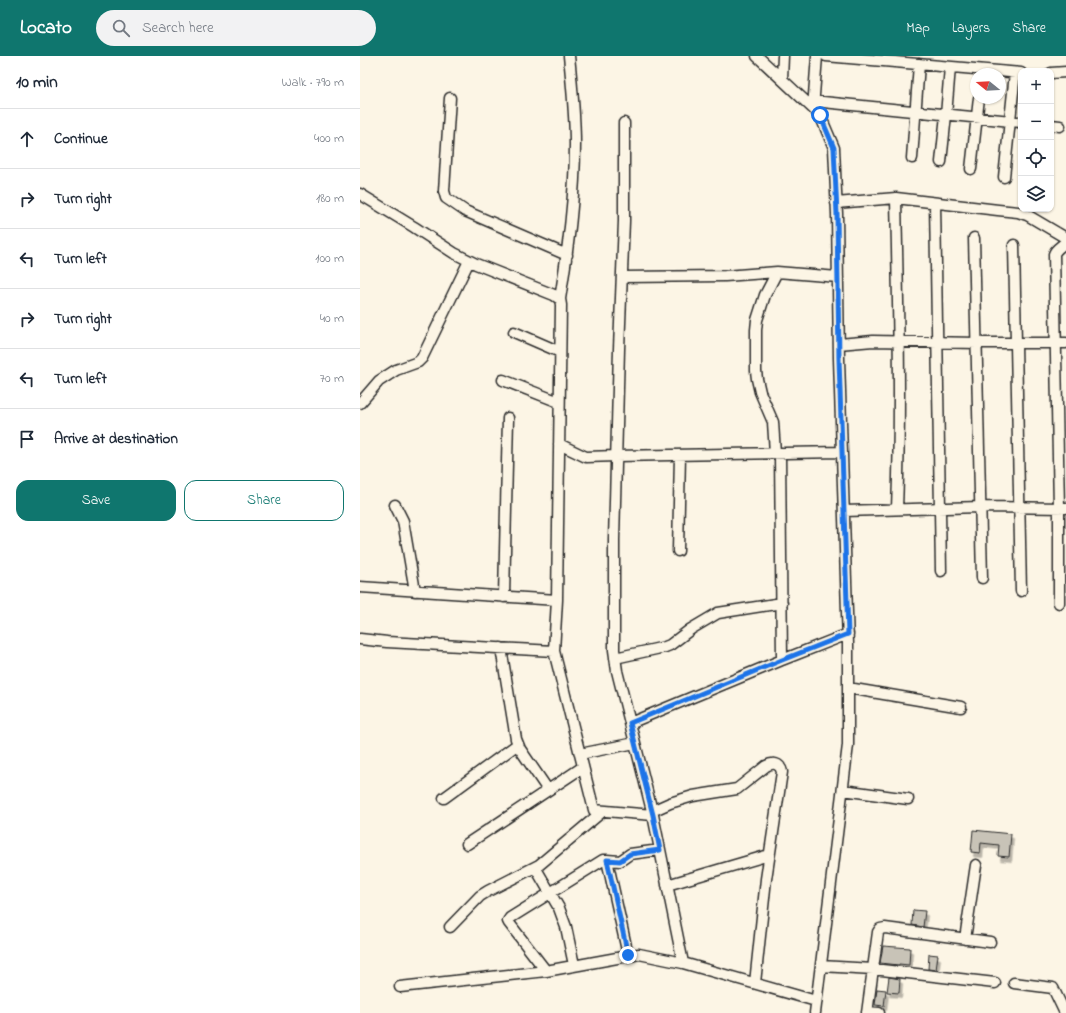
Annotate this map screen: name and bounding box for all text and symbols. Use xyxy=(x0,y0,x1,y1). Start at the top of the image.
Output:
search box xyxy=(96,10,376,46)
text: Locato xyxy=(20,15,72,42)
icon: search xyxy=(110,17,132,39)
text: Search here xyxy=(142,17,214,39)
text: Map xyxy=(906,18,930,39)
text: Layers xyxy=(952,18,990,39)
text: Share xyxy=(1012,18,1046,39)
north arrow xyxy=(970,68,1006,104)
map controls xyxy=(1018,68,1054,212)
button: + xyxy=(1018,68,1054,104)
text: 10 min xyxy=(16,70,58,95)
text: Walk · 790 m xyxy=(282,73,344,92)
button: − xyxy=(1018,104,1054,140)
route start xyxy=(811,106,829,124)
icon: ahead xyxy=(16,128,38,150)
text: Continue xyxy=(54,128,108,150)
text: 400 m xyxy=(314,129,344,148)
button: locate xyxy=(1018,140,1054,176)
button: layers xyxy=(1018,176,1054,212)
icon: right xyxy=(16,188,38,210)
text: Turn right xyxy=(54,188,112,210)
text: 180 m xyxy=(316,189,344,208)
icon: left xyxy=(16,248,38,270)
text: Turn left xyxy=(54,248,107,270)
text: 100 m xyxy=(315,249,344,268)
icon: right xyxy=(16,308,38,330)
text: Turn right xyxy=(54,308,112,330)
text: 40 m xyxy=(320,309,344,328)
icon: left xyxy=(16,368,38,390)
text: Turn left xyxy=(54,368,107,390)
text: 70 m xyxy=(320,369,344,388)
icon: arrive xyxy=(16,428,38,450)
text: Arrive at destination xyxy=(54,428,178,450)
button: Save xyxy=(16,480,176,521)
button: Share xyxy=(184,480,344,521)
route end xyxy=(619,946,637,964)

